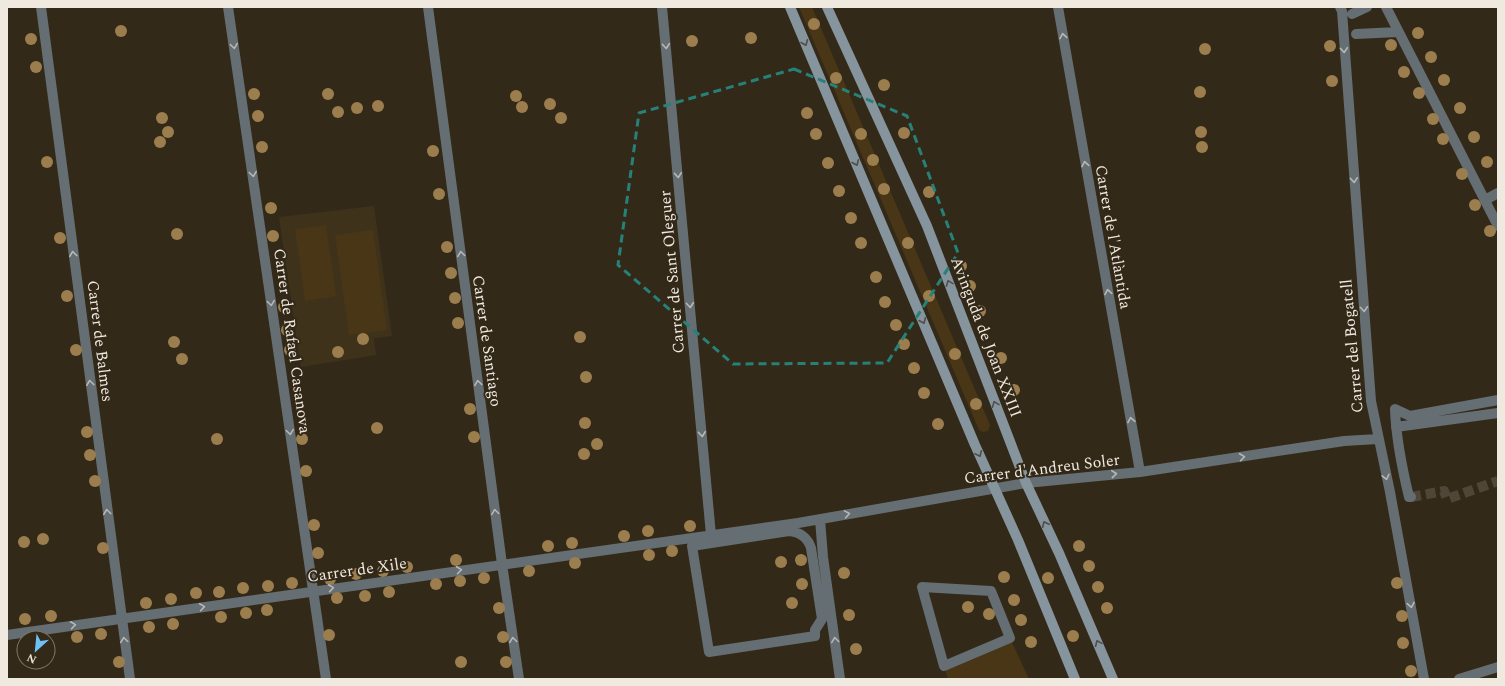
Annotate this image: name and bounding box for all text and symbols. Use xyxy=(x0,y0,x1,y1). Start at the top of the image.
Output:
one-way arrow xyxy=(1059,33,1067,39)
one-way arrow xyxy=(801,39,809,46)
one-way arrow xyxy=(229,43,238,49)
one-way arrow xyxy=(661,43,670,49)
one-way arrow xyxy=(1339,47,1348,53)
one-way arrow xyxy=(851,158,859,166)
one-way arrow xyxy=(1081,161,1090,167)
street label: Carrer de l'Atlàntida xyxy=(1088,163,1138,311)
one-way arrow xyxy=(248,171,257,177)
one-way arrow xyxy=(673,172,682,178)
one-way arrow xyxy=(1349,177,1358,183)
street label: Carrer de Sant Oleguer xyxy=(653,189,691,355)
street label: Carrer de Rafael Casanova xyxy=(267,247,317,435)
one-way arrow xyxy=(69,251,78,257)
one-way arrow xyxy=(456,251,465,257)
street label: Avinguda de Joan XXIII xyxy=(944,253,1028,421)
street label: Carrer de Santiago xyxy=(466,274,508,408)
street label: Carrer del Bogatell xyxy=(1334,278,1370,414)
street label: Carrer de Balmes xyxy=(81,279,119,403)
one-way arrow xyxy=(945,280,953,287)
one-way arrow xyxy=(1104,289,1113,295)
one-way arrow xyxy=(266,300,275,306)
one-way arrow xyxy=(686,302,695,308)
one-way arrow xyxy=(1359,306,1368,312)
one-way arrow xyxy=(919,317,927,324)
one-way arrow xyxy=(86,380,95,386)
one-way arrow xyxy=(474,380,483,386)
one-way arrow xyxy=(992,401,1000,408)
one-way arrow xyxy=(1127,417,1135,423)
one-way arrow xyxy=(285,428,294,435)
one-way arrow xyxy=(698,431,707,437)
street label: Carrer d'Andreu Soler xyxy=(963,448,1121,490)
one-way arrow xyxy=(974,449,982,457)
one-way arrow xyxy=(1239,453,1245,462)
one-way arrow xyxy=(1111,470,1117,479)
one-way arrow xyxy=(1382,474,1390,481)
one-way arrow xyxy=(103,509,112,515)
one-way arrow xyxy=(491,509,500,515)
one-way arrow xyxy=(844,511,850,519)
one-way arrow xyxy=(1042,521,1050,528)
street label: Carrer de Xile xyxy=(306,551,408,589)
one-way arrow xyxy=(456,566,463,575)
one-way arrow xyxy=(328,584,334,593)
one-way arrow xyxy=(1406,602,1414,608)
one-way arrow xyxy=(199,603,205,612)
one-way arrow xyxy=(70,621,76,630)
north arrow xyxy=(16,630,56,670)
one-way arrow xyxy=(120,637,129,643)
one-way arrow xyxy=(509,637,518,643)
one-way arrow xyxy=(831,637,840,643)
one-way arrow xyxy=(1095,640,1103,648)
text: N xyxy=(24,649,40,668)

